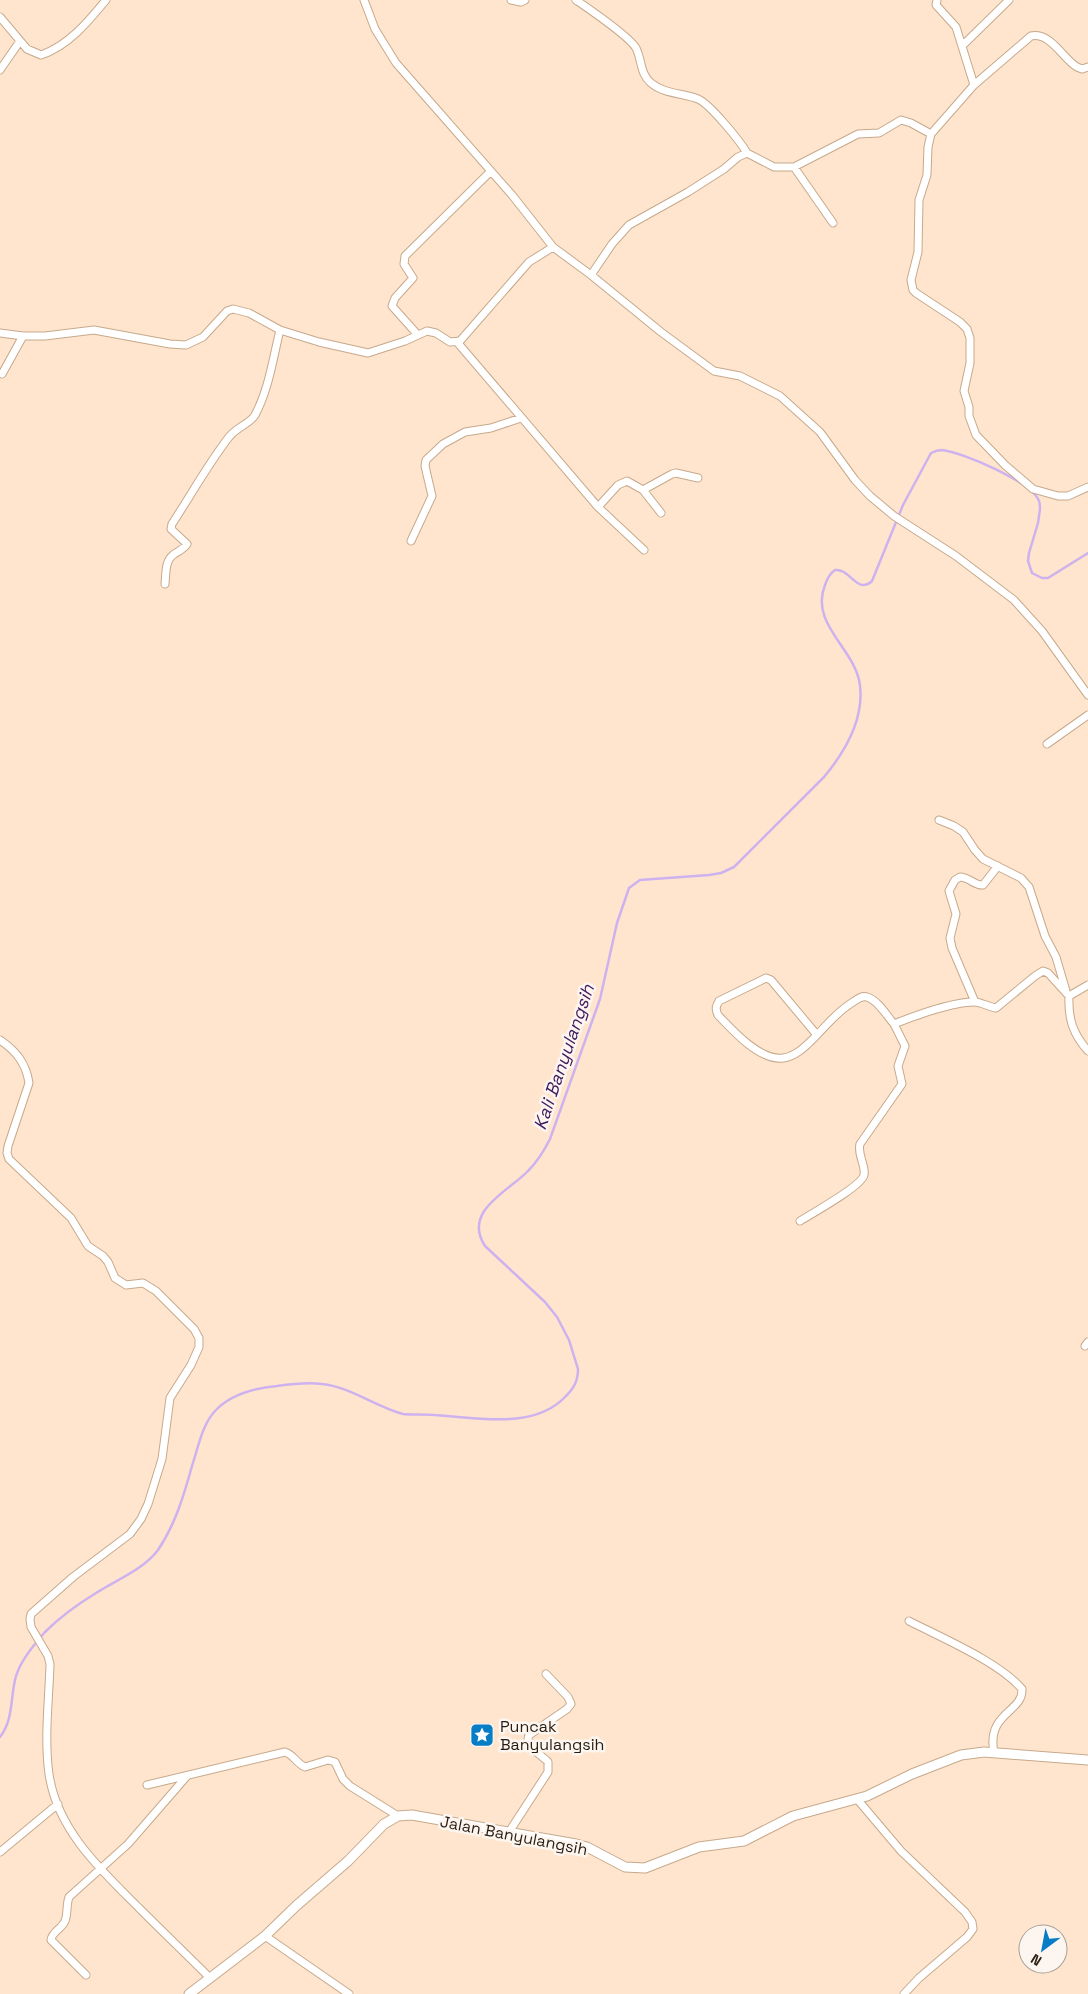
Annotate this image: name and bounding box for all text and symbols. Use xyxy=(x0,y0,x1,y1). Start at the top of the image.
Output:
water label: Kali Banyulangsih xyxy=(528,980,599,1133)
place label: Puncak Banyulangsih xyxy=(500,1716,604,1755)
place icon: Puncak Banyulangsih xyxy=(469,1722,495,1748)
street label: Jalan Banyulangsih xyxy=(438,1811,589,1860)
north arrow xyxy=(1018,1924,1068,1974)
text: N xyxy=(1027,1950,1045,1970)

